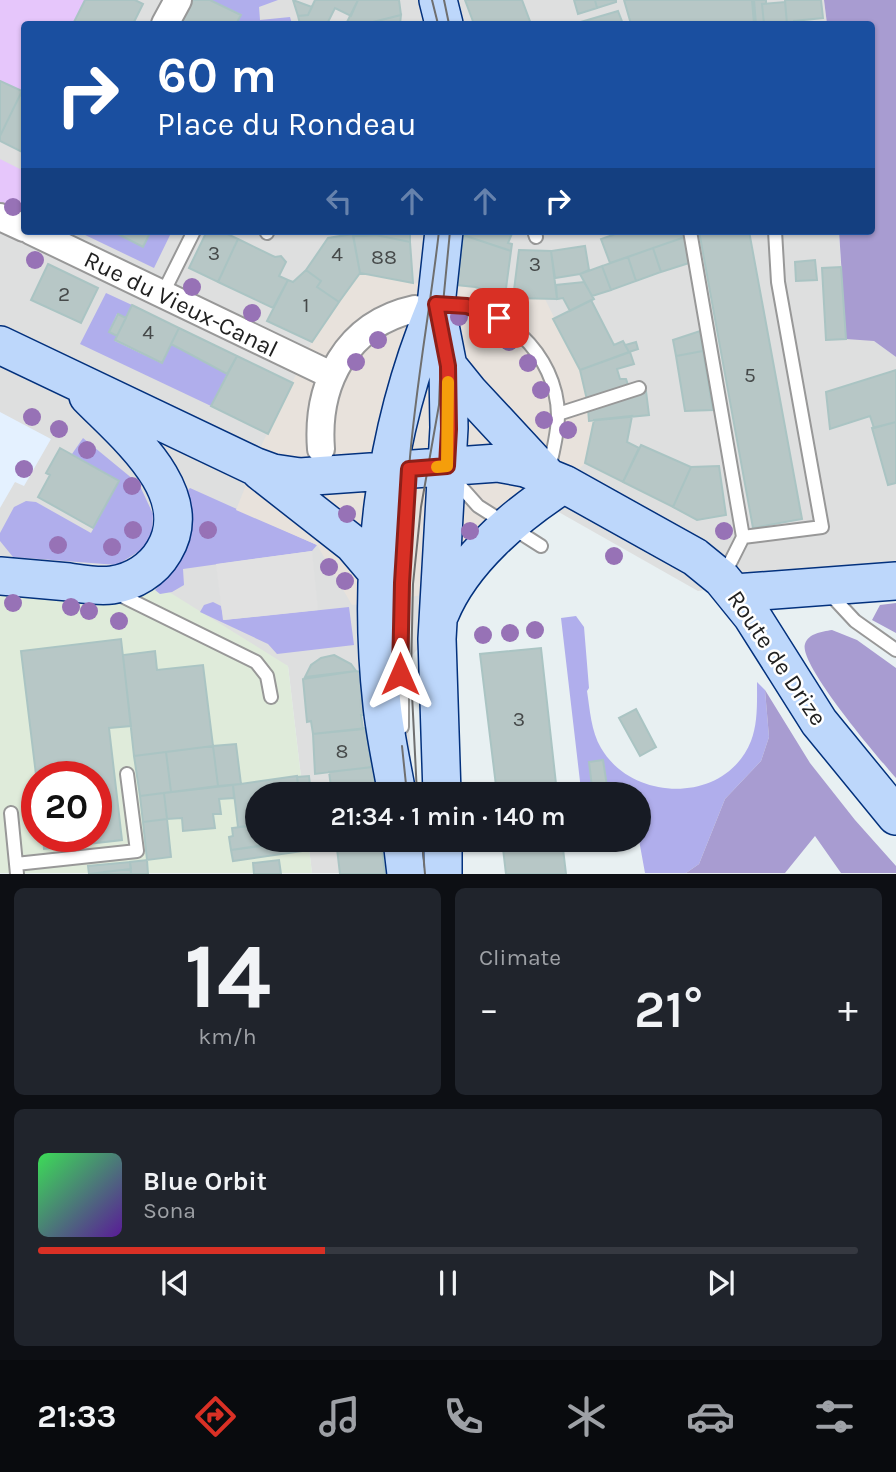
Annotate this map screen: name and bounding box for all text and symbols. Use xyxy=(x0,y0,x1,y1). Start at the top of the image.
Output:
text: 60 m xyxy=(157,47,277,104)
icon: right xyxy=(42,49,133,140)
text: Place du Rondeau xyxy=(157,106,417,143)
icon: left xyxy=(320,182,358,220)
icon: ahead xyxy=(393,182,431,220)
icon: ahead xyxy=(466,182,504,220)
icon: right xyxy=(539,182,577,220)
house number: 3 xyxy=(208,241,220,265)
house number: 4 xyxy=(331,242,343,266)
street label: Rue du Vieux-Canal xyxy=(80,245,282,363)
house number: 88 xyxy=(371,245,397,269)
house number: 3 xyxy=(529,252,541,276)
house number: 2 xyxy=(58,282,70,306)
pin xyxy=(469,288,529,348)
house number: 1 xyxy=(303,293,309,317)
icon: arrive xyxy=(480,299,518,337)
house number: 4 xyxy=(142,320,154,344)
house number: 5 xyxy=(744,363,756,387)
street label: Route de Drize xyxy=(721,585,833,731)
position arrow xyxy=(363,637,437,711)
house number: 3 xyxy=(513,707,525,731)
house number: 8 xyxy=(336,739,348,763)
speed limit sign: 20 xyxy=(21,761,112,852)
text: 21:34 · 1 min · 140 m xyxy=(330,801,566,832)
text: 14 xyxy=(184,924,271,1030)
text: Climate xyxy=(479,944,561,971)
text: 21° xyxy=(634,979,703,1040)
text: − xyxy=(479,987,499,1032)
text: + xyxy=(838,987,858,1032)
text: km/h xyxy=(198,1023,257,1050)
text: Blue Orbit xyxy=(143,1166,267,1197)
text: Sona xyxy=(143,1197,196,1224)
icon: previous xyxy=(156,1264,194,1302)
icon: pause xyxy=(429,1264,467,1302)
icon: next xyxy=(702,1264,740,1302)
icon: directions xyxy=(191,1392,240,1441)
icon: music xyxy=(315,1392,364,1441)
icon: phone xyxy=(439,1392,488,1441)
icon: climate xyxy=(562,1392,611,1441)
icon: car xyxy=(686,1392,735,1441)
icon: filters xyxy=(810,1392,859,1441)
text: 21:33 xyxy=(37,1398,117,1435)

